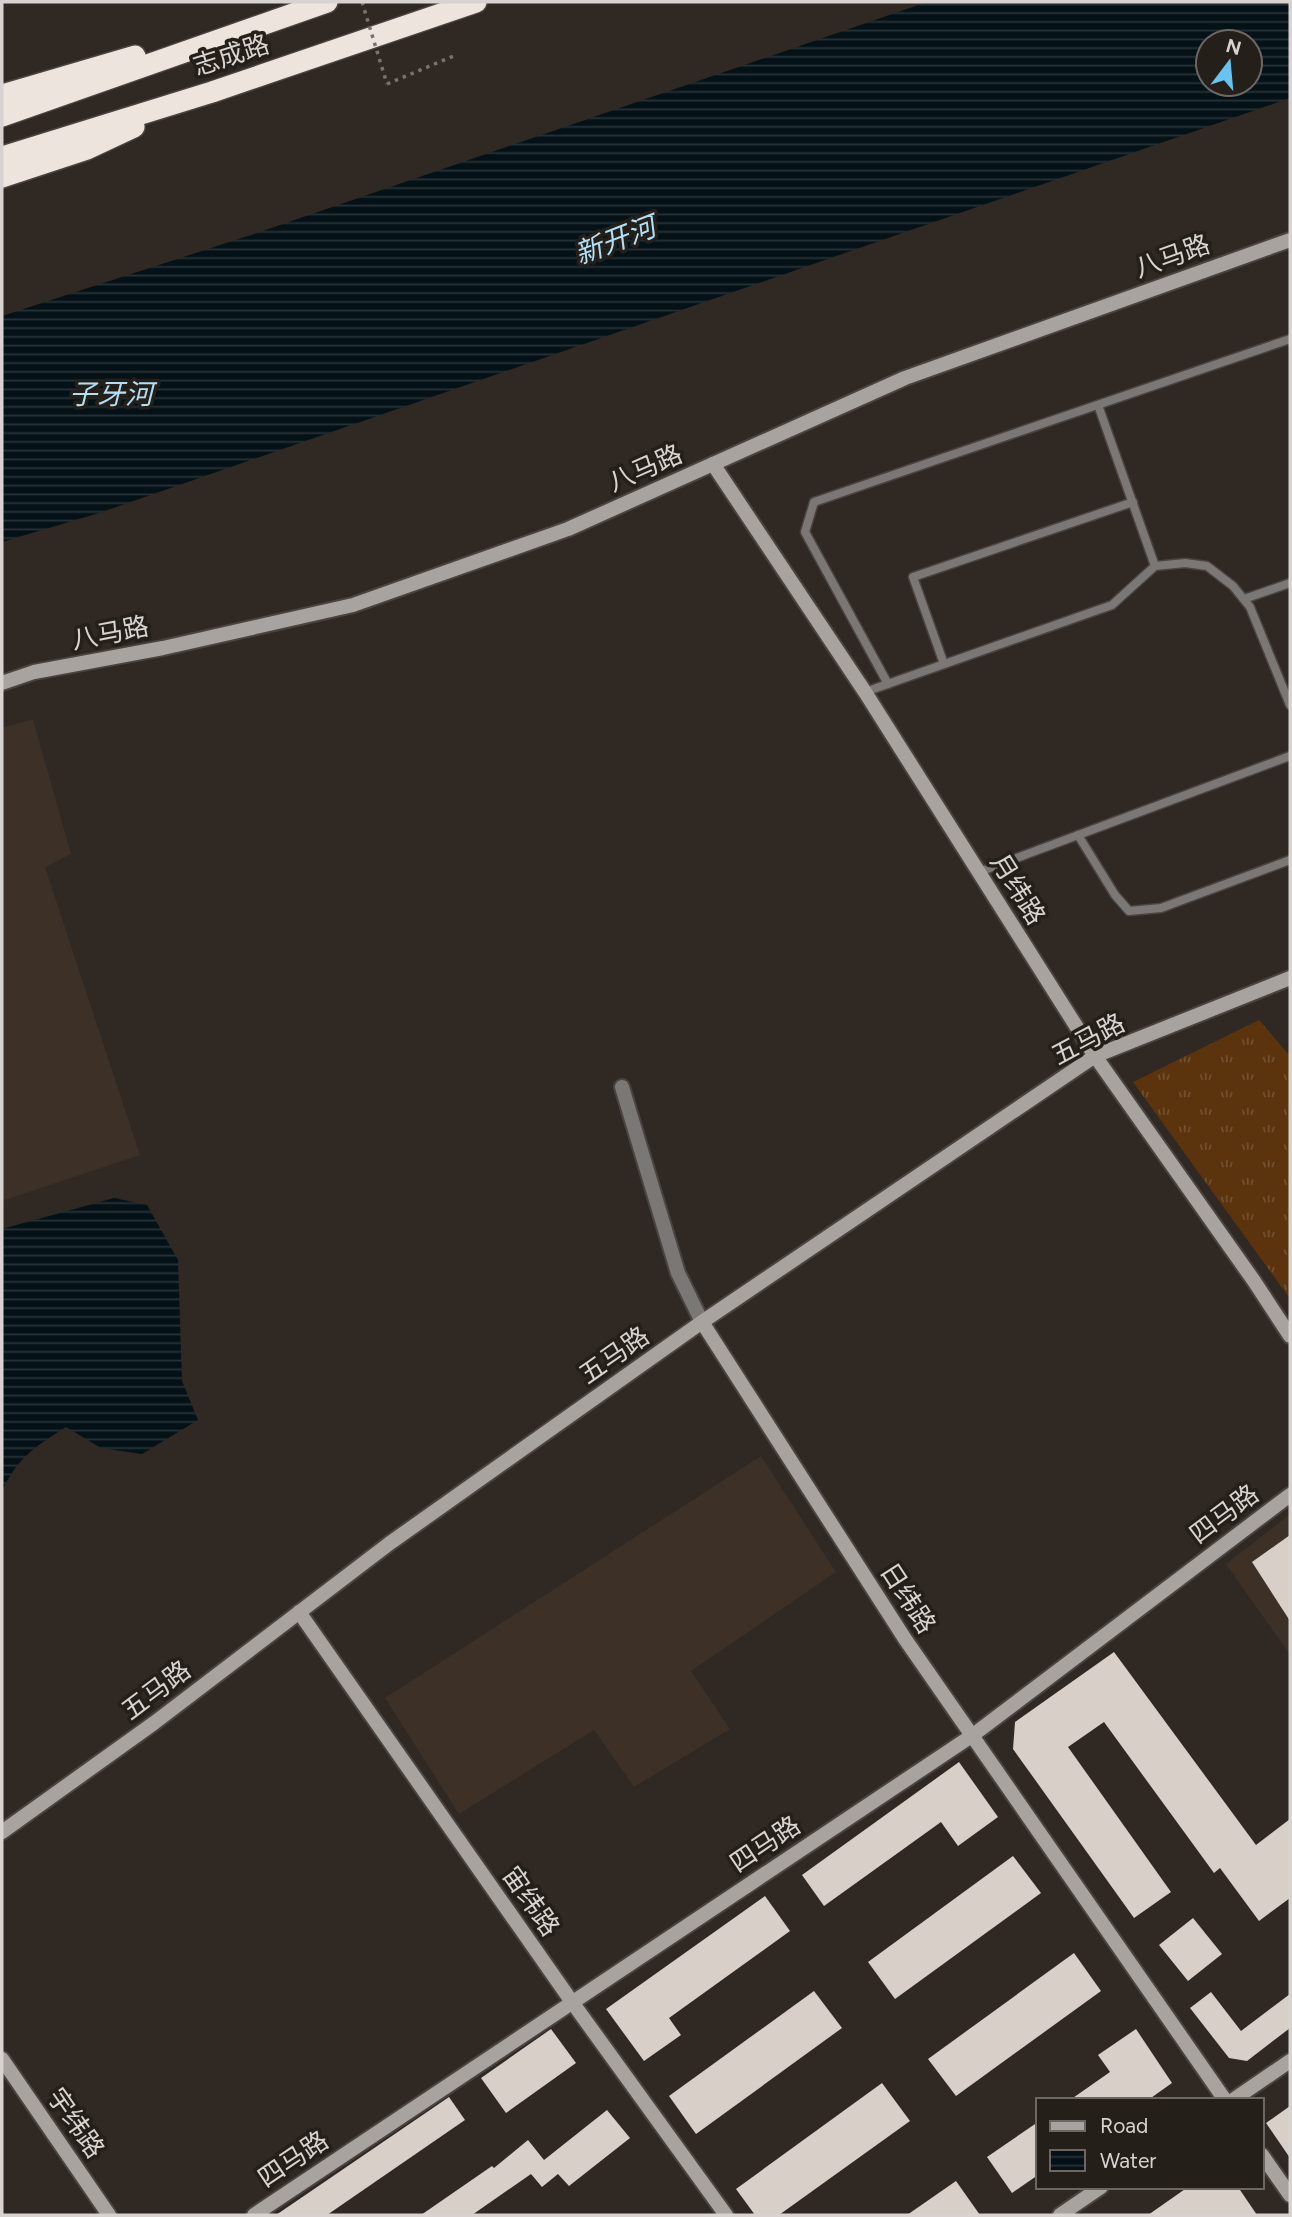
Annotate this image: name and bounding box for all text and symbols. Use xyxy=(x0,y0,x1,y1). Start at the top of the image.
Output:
street label: 志成路 xyxy=(189,28,273,82)
north arrow xyxy=(1194,28,1264,98)
text: N xyxy=(1223,34,1244,60)
water label: 新开河 xyxy=(570,207,665,271)
street label: 八马路 xyxy=(1130,228,1214,284)
water label: 子牙河 xyxy=(69,377,158,411)
street label: 八马路 xyxy=(603,438,687,498)
street label: 八马路 xyxy=(69,610,151,656)
street label: 月纬路 xyxy=(984,847,1052,931)
street label: 五马路 xyxy=(1046,1007,1130,1071)
street label: 五马路 xyxy=(573,1320,655,1390)
street label: 四马路 xyxy=(1183,1478,1265,1550)
street label: 日纬路 xyxy=(873,1557,943,1639)
street label: 五马路 xyxy=(115,1654,197,1726)
street label: 四马路 xyxy=(724,1809,806,1879)
street label: 宙纬路 xyxy=(496,1860,566,1942)
street label: 宇纬路 xyxy=(41,2082,111,2164)
legend xyxy=(1036,2098,1264,2189)
text: Road xyxy=(1100,2113,1148,2138)
street label: 四马路 xyxy=(252,2124,334,2194)
text: Water xyxy=(1100,2148,1156,2173)

